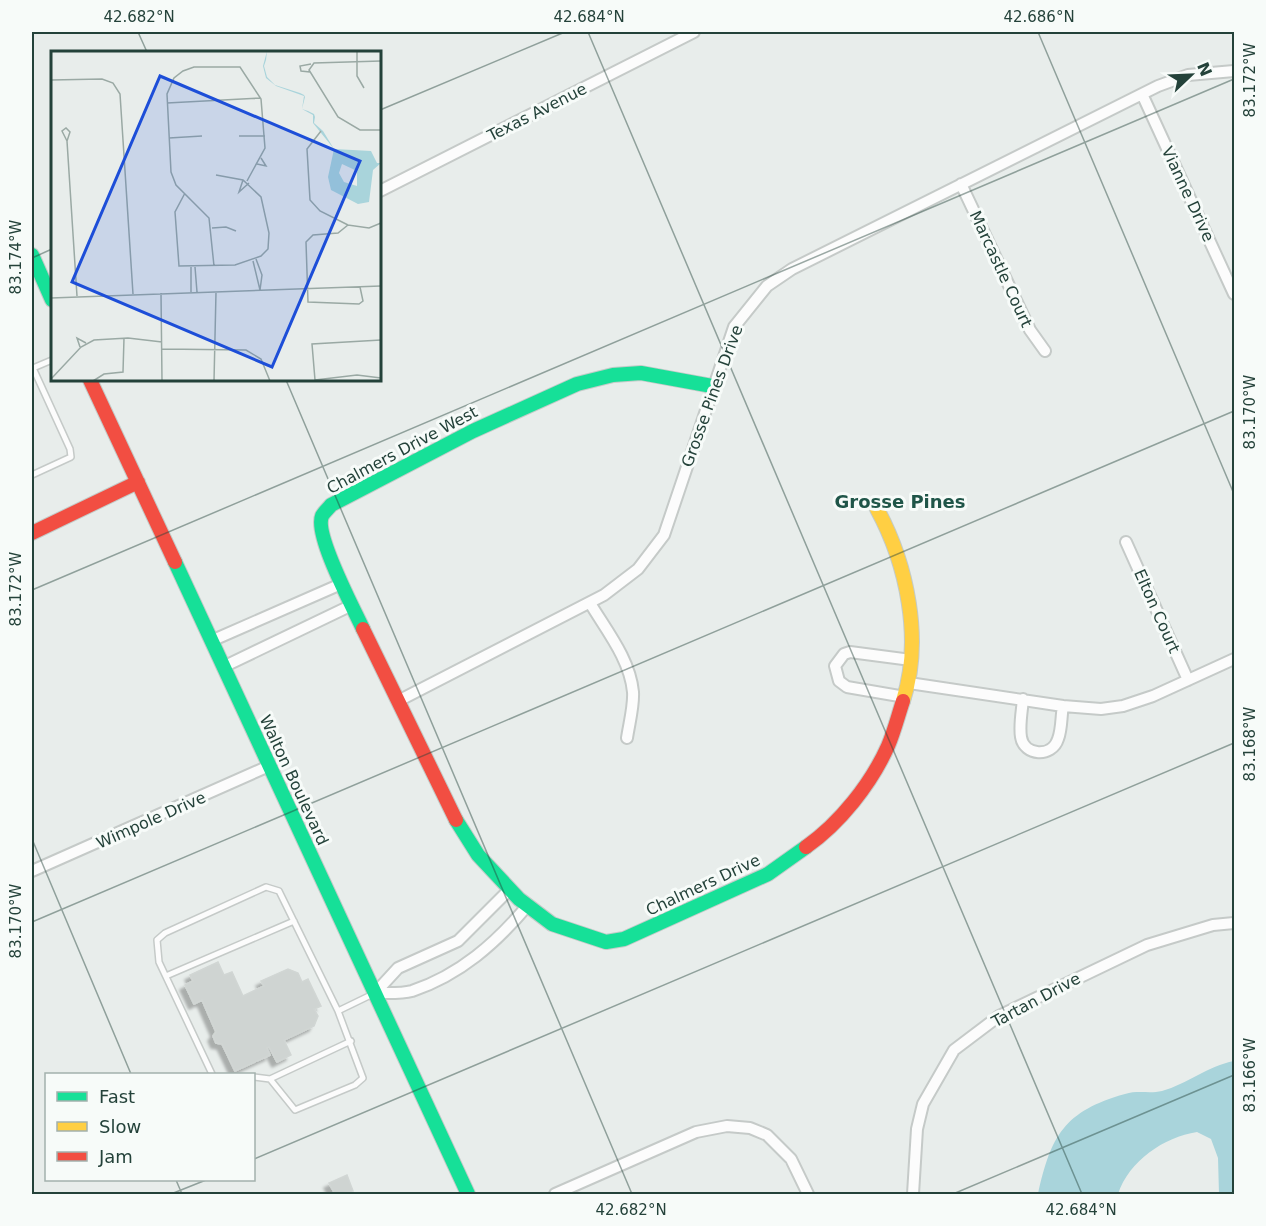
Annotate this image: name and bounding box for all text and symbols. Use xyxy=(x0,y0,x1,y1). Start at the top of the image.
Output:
text: 42.682°N xyxy=(103,8,175,26)
text: 42.684°N xyxy=(553,8,625,26)
text: 42.686°N xyxy=(1003,8,1075,26)
text: 83.172°W xyxy=(1241,42,1259,117)
north arrow xyxy=(1161,45,1221,105)
inset map xyxy=(51,51,381,381)
text: N xyxy=(1193,59,1216,79)
street label: Texas Avenue xyxy=(483,79,590,146)
street label: Vianne Drive xyxy=(1158,143,1218,245)
street label: Marcastle Court xyxy=(966,208,1036,330)
text: 83.174°W xyxy=(7,219,25,294)
street label: Grosse Pines Drive xyxy=(677,322,747,470)
text: 83.170°W xyxy=(1241,374,1259,449)
street label: Chalmers Drive West xyxy=(323,402,481,498)
district label: Grosse Pines xyxy=(834,491,966,512)
text: 83.172°W xyxy=(7,551,25,626)
street label: Elton Court xyxy=(1130,566,1184,656)
text: 83.168°W xyxy=(1241,706,1259,781)
street label: Walton Boulevard xyxy=(256,712,332,848)
street label: Wimpole Drive xyxy=(93,787,209,853)
street label: Chalmers Drive xyxy=(643,850,763,920)
text: 83.170°W xyxy=(7,883,25,958)
street label: Tartan Drive xyxy=(988,969,1083,1032)
text: 83.166°W xyxy=(1241,1037,1259,1112)
legend xyxy=(45,1073,255,1181)
text: Fast xyxy=(99,1086,135,1107)
text: Slow xyxy=(99,1116,141,1137)
text: Jam xyxy=(98,1146,133,1167)
text: 42.682°N xyxy=(595,1201,667,1219)
text: 42.684°N xyxy=(1045,1201,1117,1219)

